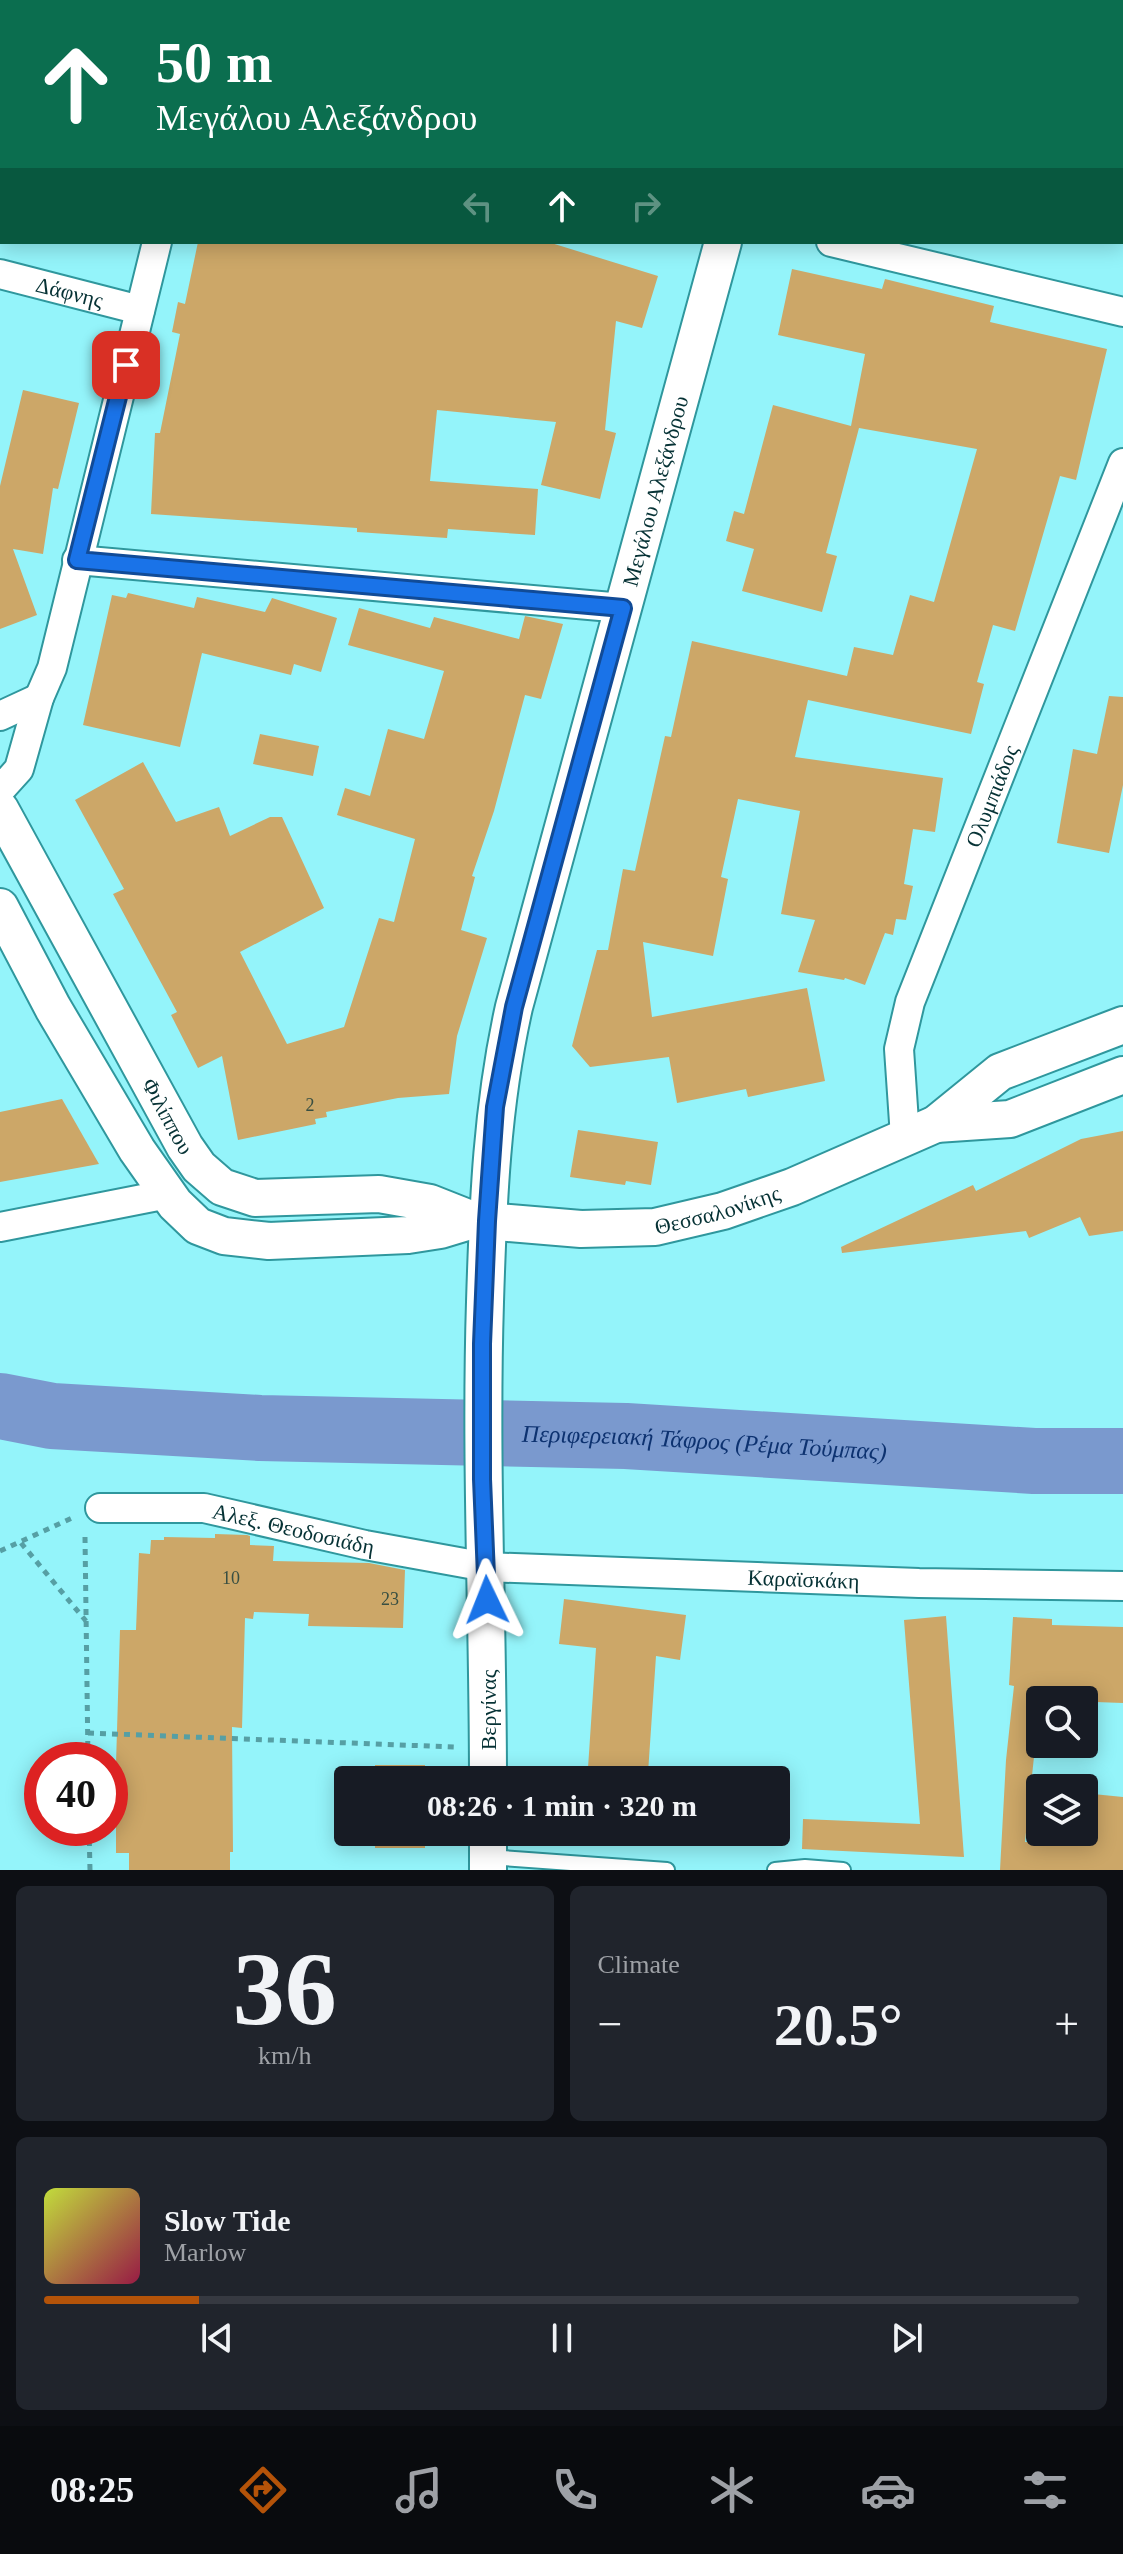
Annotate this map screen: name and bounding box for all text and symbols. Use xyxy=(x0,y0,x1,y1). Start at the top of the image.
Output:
icon: ahead xyxy=(24,32,128,136)
text: 50 m xyxy=(156,32,273,94)
text: Μεγάλου Αλεξάνδρου xyxy=(156,98,477,138)
icon: left xyxy=(456,184,500,228)
icon: ahead xyxy=(540,184,584,228)
icon: right xyxy=(624,184,668,228)
street label: Δάφνης xyxy=(33,271,106,313)
pin xyxy=(92,331,160,399)
icon: arrive xyxy=(104,343,148,387)
street label: Μεγάλου Αλεξάνδρου xyxy=(617,393,693,589)
street label: Ολυμπιάδος xyxy=(960,741,1023,851)
street label: Φιλίππου xyxy=(137,1074,199,1159)
house number: 2 xyxy=(306,1095,315,1115)
street label: Θεσσαλονίκης xyxy=(652,1180,783,1239)
water label: Περιφερειακή Τάφρος (Ρέμα Τούμπας) xyxy=(521,1421,888,1465)
street label: Αλεξ. Θεοδοσιάδη xyxy=(210,1498,377,1559)
position arrow xyxy=(445,1558,529,1642)
street label: Καραϊσκάκη xyxy=(747,1564,860,1593)
house number: 10 xyxy=(222,1568,240,1588)
house number: 23 xyxy=(381,1589,399,1609)
street label: Βεργίνας xyxy=(476,1669,501,1750)
map controls xyxy=(1026,1686,1098,1846)
button: search xyxy=(1026,1686,1098,1758)
speed limit sign: 40 xyxy=(24,1742,128,1846)
button: layers xyxy=(1026,1774,1098,1846)
text: 08:26 · 1 min · 320 m xyxy=(427,1789,697,1822)
text: 36 xyxy=(233,1931,337,2046)
text: Climate xyxy=(598,1950,680,1979)
text: 20.5° xyxy=(774,1992,903,2058)
text: − xyxy=(598,2000,622,2049)
text: + xyxy=(1054,2000,1079,2049)
text: km/h xyxy=(258,2041,311,2070)
text: Slow Tide xyxy=(164,2204,290,2237)
text: Marlow xyxy=(164,2238,246,2267)
icon: previous xyxy=(195,2316,239,2360)
icon: pause xyxy=(540,2316,584,2360)
icon: next xyxy=(885,2316,929,2360)
icon: directions xyxy=(235,2462,291,2518)
icon: music xyxy=(391,2462,447,2518)
icon: phone xyxy=(547,2462,603,2518)
icon: climate xyxy=(704,2462,760,2518)
icon: car xyxy=(860,2462,916,2518)
icon: filters xyxy=(1017,2462,1073,2518)
text: 08:25 xyxy=(50,2470,134,2510)

